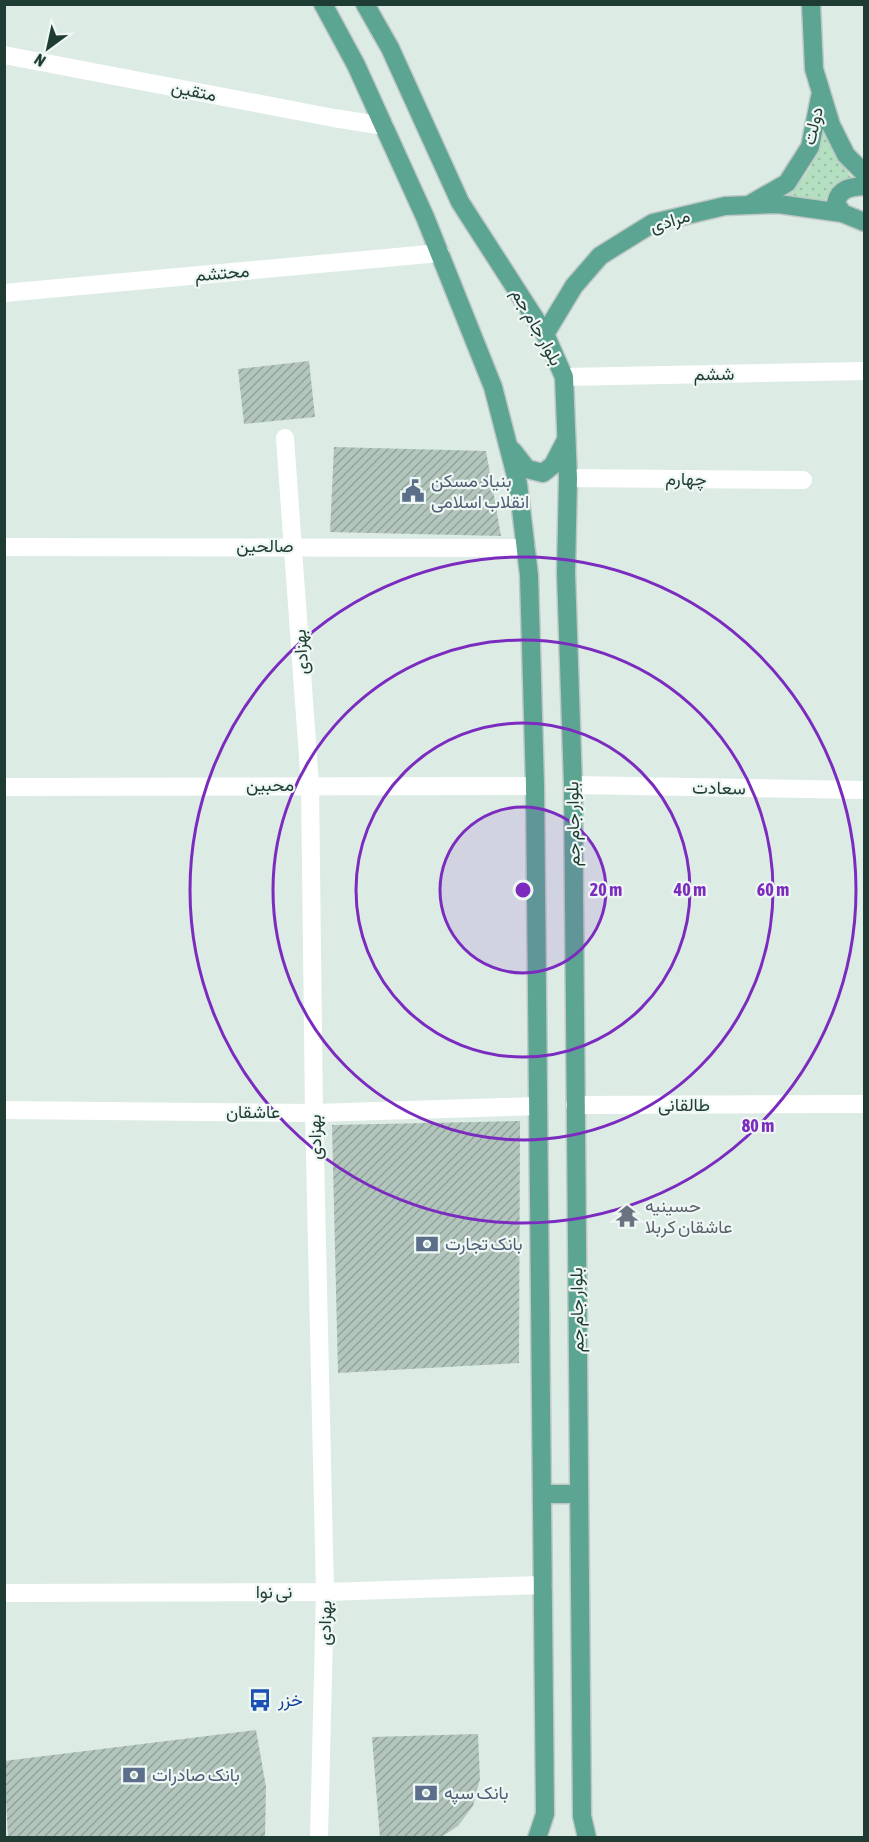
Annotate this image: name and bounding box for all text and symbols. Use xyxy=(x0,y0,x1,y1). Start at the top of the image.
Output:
north arrow xyxy=(18,18,78,78)
text: N xyxy=(31,50,49,71)
street label: متقین xyxy=(170,76,218,106)
street label: دولت xyxy=(798,105,828,147)
street label: مرادی xyxy=(647,205,693,237)
street label: محتشم xyxy=(194,260,250,287)
street label: بلوار جام جم xyxy=(506,284,567,370)
street label: ششم xyxy=(693,363,735,386)
street label: چهارم xyxy=(665,468,707,491)
place label: بنیاد مسکن انقلاب اسلامی xyxy=(431,470,529,513)
public building icon: بنیاد مسکن انقلاب اسلامی xyxy=(400,478,426,504)
street label: صالحین xyxy=(236,535,294,557)
street label: بهزادی xyxy=(288,629,314,675)
street label: محبین xyxy=(246,774,294,796)
street label: سعادت xyxy=(692,777,746,798)
street label: بلوار جام جم xyxy=(561,781,586,867)
text: 20 m xyxy=(590,879,622,900)
text: 40 m xyxy=(673,879,706,900)
text: 60 m xyxy=(757,879,789,900)
centre of rings xyxy=(513,880,533,900)
street label: طالقانی xyxy=(658,1094,710,1116)
street label: عاشقان xyxy=(226,1101,280,1122)
street label: بهزادی xyxy=(304,1114,326,1160)
text: 80 m xyxy=(742,1115,774,1136)
place label: حسینیه عاشقان کربلا xyxy=(645,1195,732,1238)
temple icon: حسینیه عاشقان کربلا xyxy=(614,1203,640,1229)
bank icon: بانک تجارت xyxy=(414,1231,440,1257)
place label: بانک تجارت xyxy=(445,1233,523,1255)
street label: بلوار جام جم xyxy=(565,1267,590,1353)
street label: نی نوا xyxy=(256,1581,292,1603)
street label: بهزادی xyxy=(314,1600,336,1646)
bus stop icon: خزر xyxy=(247,1687,273,1713)
place label: خزر xyxy=(277,1689,303,1711)
bank icon: بانک صادرات xyxy=(121,1762,147,1788)
place label: بانک صادرات xyxy=(152,1764,240,1786)
bank icon: بانک سپه xyxy=(413,1780,439,1806)
place label: بانک سپه xyxy=(444,1782,509,1805)

